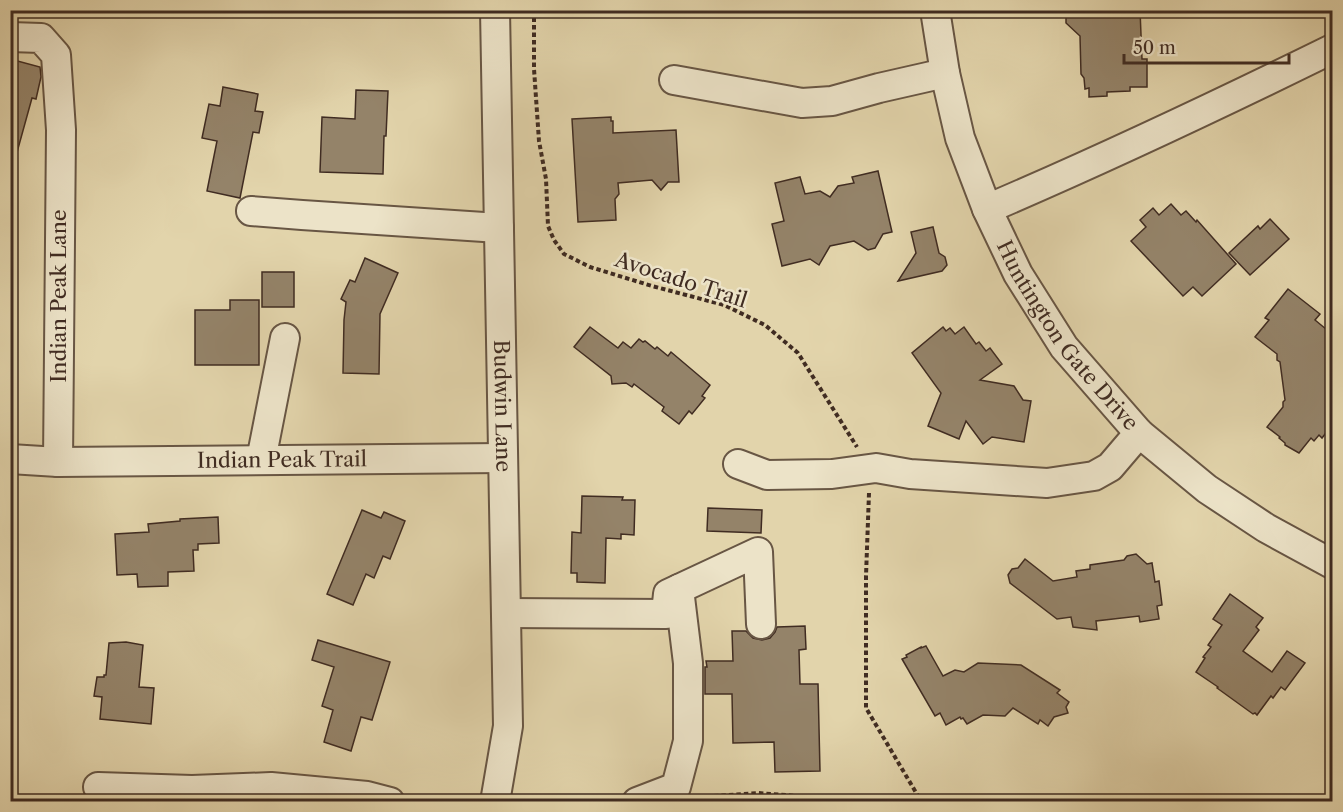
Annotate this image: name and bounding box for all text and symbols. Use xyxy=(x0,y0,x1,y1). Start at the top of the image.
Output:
scale bar xyxy=(1124,27,1289,65)
text: 50 m xyxy=(1133,37,1176,59)
street label: Indian Peak Lane xyxy=(46,209,71,383)
street label: Huntington Gate Drive xyxy=(992,236,1144,435)
street label: Avocado Trail xyxy=(611,246,750,313)
street label: Budwin Lane xyxy=(489,339,516,472)
street label: Indian Peak Trail xyxy=(197,446,367,473)

